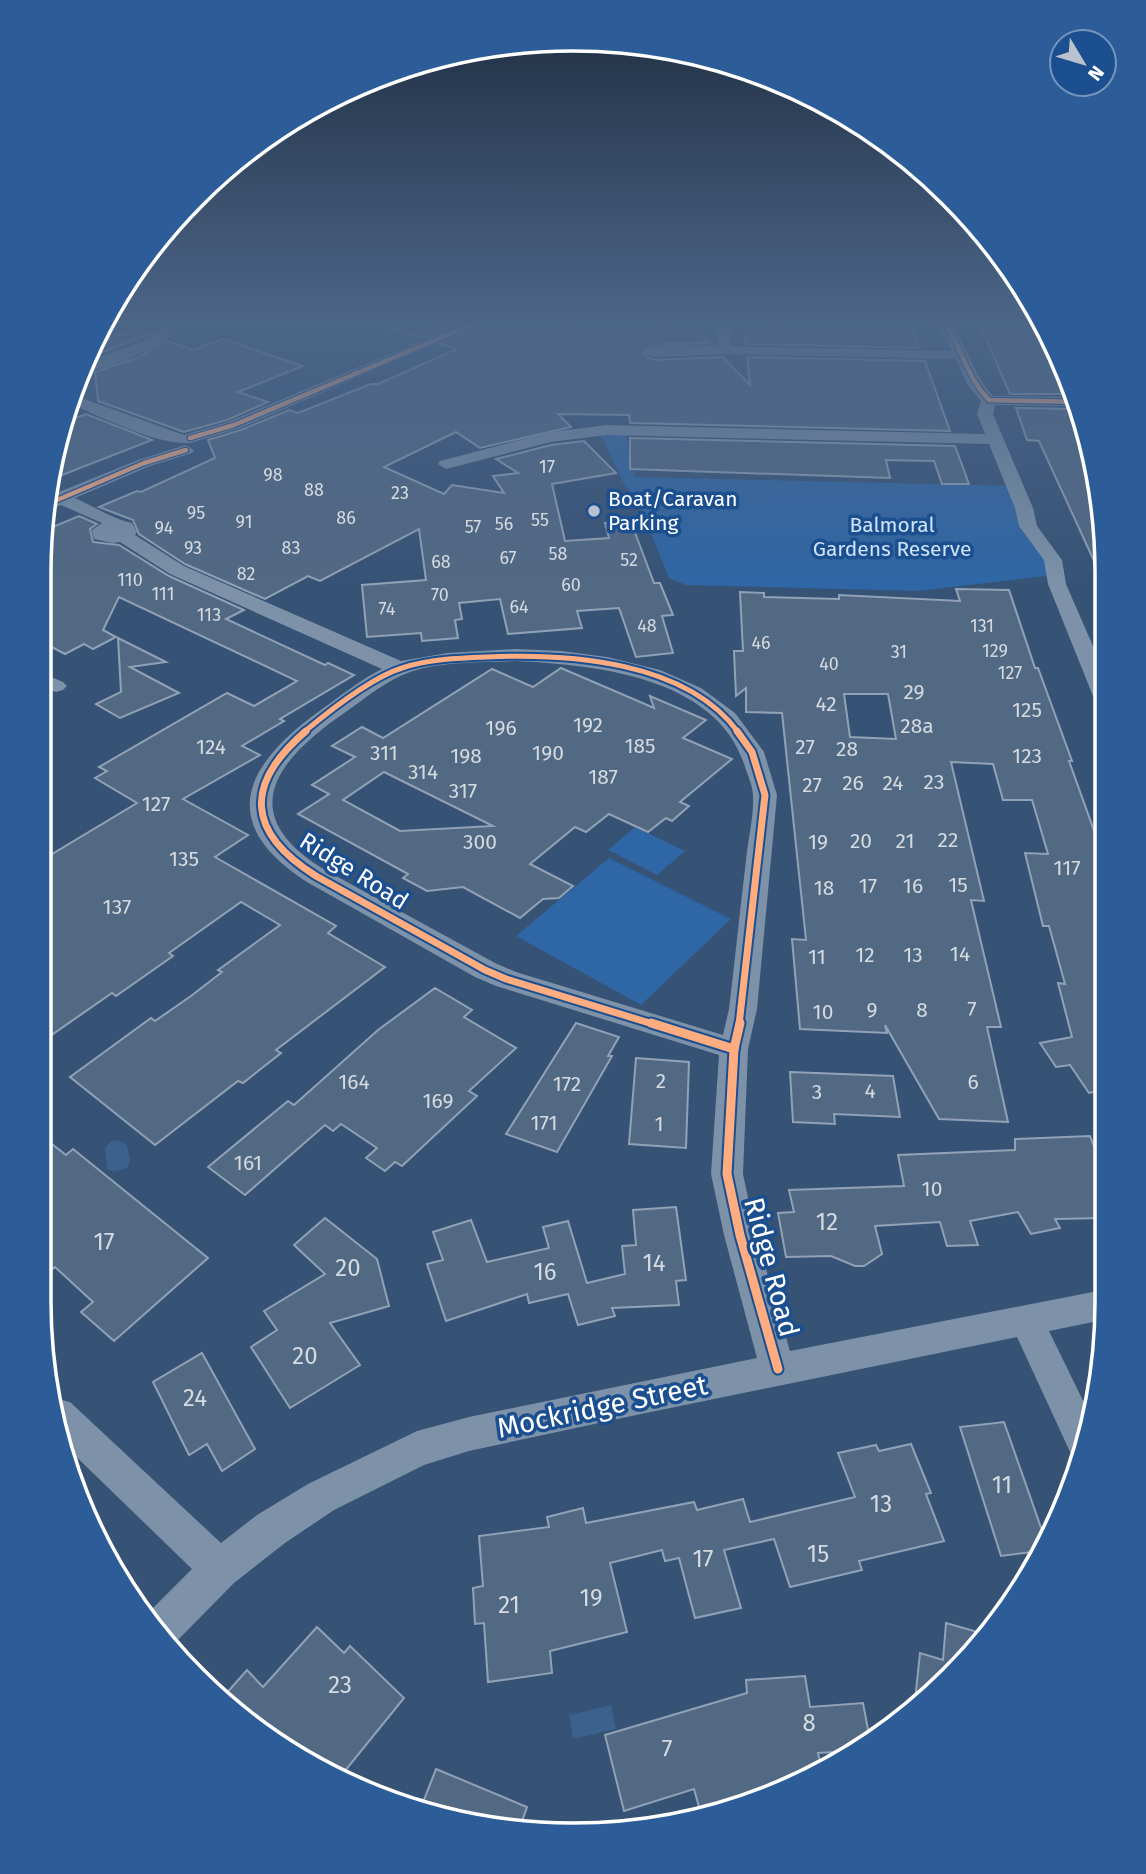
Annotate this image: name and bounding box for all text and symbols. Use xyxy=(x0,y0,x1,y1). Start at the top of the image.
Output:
north arrow xyxy=(1048,28,1118,98)
text: N xyxy=(1083,61,1109,85)
house number: 17 xyxy=(539,456,555,478)
house number: 98 xyxy=(263,464,283,486)
house number: 88 xyxy=(304,479,324,501)
house number: 23 xyxy=(391,482,409,504)
place label: Boat/Caravan Parking xyxy=(608,486,738,536)
house number: 95 xyxy=(187,502,205,524)
marker: Boat/Caravan Parking xyxy=(586,503,602,519)
house number: 86 xyxy=(336,507,356,529)
house number: 55 xyxy=(531,509,549,531)
house number: 91 xyxy=(236,511,252,533)
park label: Balmoral Gardens Reserve xyxy=(813,512,971,562)
house number: 56 xyxy=(495,513,513,535)
house number: 57 xyxy=(465,516,481,538)
house number: 94 xyxy=(155,517,174,539)
house number: 93 xyxy=(184,537,202,559)
house number: 83 xyxy=(282,537,300,559)
house number: 58 xyxy=(549,543,568,565)
house number: 67 xyxy=(499,547,517,569)
house number: 52 xyxy=(620,549,638,571)
house number: 68 xyxy=(431,551,451,573)
house number: 82 xyxy=(237,563,255,585)
house number: 110 xyxy=(117,569,143,591)
house number: 60 xyxy=(561,574,581,596)
house number: 111 xyxy=(152,583,174,605)
house number: 70 xyxy=(431,584,449,606)
house number: 64 xyxy=(509,596,529,618)
house number: 74 xyxy=(379,598,396,620)
house number: 113 xyxy=(197,604,221,626)
house number: 48 xyxy=(637,615,657,637)
house number: 131 xyxy=(970,615,994,637)
house number: 46 xyxy=(751,632,771,654)
house number: 129 xyxy=(982,640,1008,662)
house number: 31 xyxy=(891,641,907,663)
house number: 40 xyxy=(819,653,839,675)
house number: 127 xyxy=(998,662,1022,684)
house number: 29 xyxy=(903,679,925,705)
house number: 42 xyxy=(815,691,837,717)
house number: 125 xyxy=(1012,697,1042,723)
house number: 192 xyxy=(573,712,603,738)
house number: 28a xyxy=(900,713,934,739)
house number: 196 xyxy=(485,715,517,741)
house number: 185 xyxy=(624,733,656,759)
house number: 124 xyxy=(196,734,226,760)
house number: 27 xyxy=(795,734,815,760)
house number: 28 xyxy=(836,736,858,762)
house number: 311 xyxy=(370,740,398,766)
house number: 190 xyxy=(532,740,564,766)
house number: 198 xyxy=(450,743,482,769)
house number: 123 xyxy=(1012,743,1042,769)
house number: 314 xyxy=(408,759,438,785)
house number: 187 xyxy=(588,764,618,790)
house number: 23 xyxy=(924,769,944,795)
house number: 26 xyxy=(842,770,864,796)
house number: 24 xyxy=(883,770,904,796)
house number: 27 xyxy=(802,772,822,798)
house number: 317 xyxy=(449,778,477,804)
house number: 127 xyxy=(142,791,170,817)
street label: Ridge Road xyxy=(295,827,413,915)
house number: 22 xyxy=(938,827,958,853)
house number: 20 xyxy=(850,828,872,854)
house number: 21 xyxy=(896,828,914,854)
house number: 300 xyxy=(463,829,497,855)
house number: 19 xyxy=(808,829,828,855)
house number: 135 xyxy=(169,846,199,872)
house number: 117 xyxy=(1053,855,1081,881)
house number: 15 xyxy=(948,872,968,898)
house number: 17 xyxy=(859,873,877,899)
house number: 16 xyxy=(903,873,923,899)
house number: 18 xyxy=(814,875,834,901)
house number: 137 xyxy=(103,894,131,920)
house number: 14 xyxy=(950,941,970,967)
house number: 12 xyxy=(855,942,875,968)
house number: 13 xyxy=(903,942,923,968)
house number: 11 xyxy=(808,944,826,970)
house number: 7 xyxy=(967,996,977,1022)
house number: 9 xyxy=(866,997,878,1023)
house number: 8 xyxy=(916,997,928,1023)
house number: 10 xyxy=(813,999,833,1025)
house number: 2 xyxy=(656,1068,666,1094)
house number: 164 xyxy=(338,1069,370,1095)
house number: 6 xyxy=(967,1069,979,1095)
house number: 172 xyxy=(553,1071,581,1097)
house number: 4 xyxy=(864,1078,876,1104)
house number: 3 xyxy=(812,1079,822,1105)
house number: 169 xyxy=(423,1088,454,1114)
house number: 171 xyxy=(530,1110,558,1136)
house number: 1 xyxy=(654,1111,664,1137)
house number: 161 xyxy=(234,1150,262,1176)
house number: 10 xyxy=(922,1176,942,1202)
street label: Ridge Road xyxy=(737,1194,806,1340)
house number: 12 xyxy=(816,1208,838,1236)
house number: 17 xyxy=(93,1228,115,1256)
house number: 14 xyxy=(642,1249,666,1277)
house number: 20 xyxy=(335,1254,361,1282)
house number: 16 xyxy=(533,1258,557,1286)
house number: 20 xyxy=(292,1342,318,1370)
street label: Mockridge Street xyxy=(494,1368,711,1445)
house number: 24 xyxy=(183,1384,207,1412)
house number: 11 xyxy=(992,1471,1012,1499)
house number: 13 xyxy=(870,1490,892,1518)
house number: 15 xyxy=(807,1540,829,1568)
house number: 17 xyxy=(692,1545,714,1573)
house number: 19 xyxy=(580,1584,603,1612)
house number: 21 xyxy=(498,1591,520,1619)
house number: 23 xyxy=(328,1671,352,1699)
house number: 8 xyxy=(802,1709,816,1737)
house number: 7 xyxy=(662,1735,672,1763)

